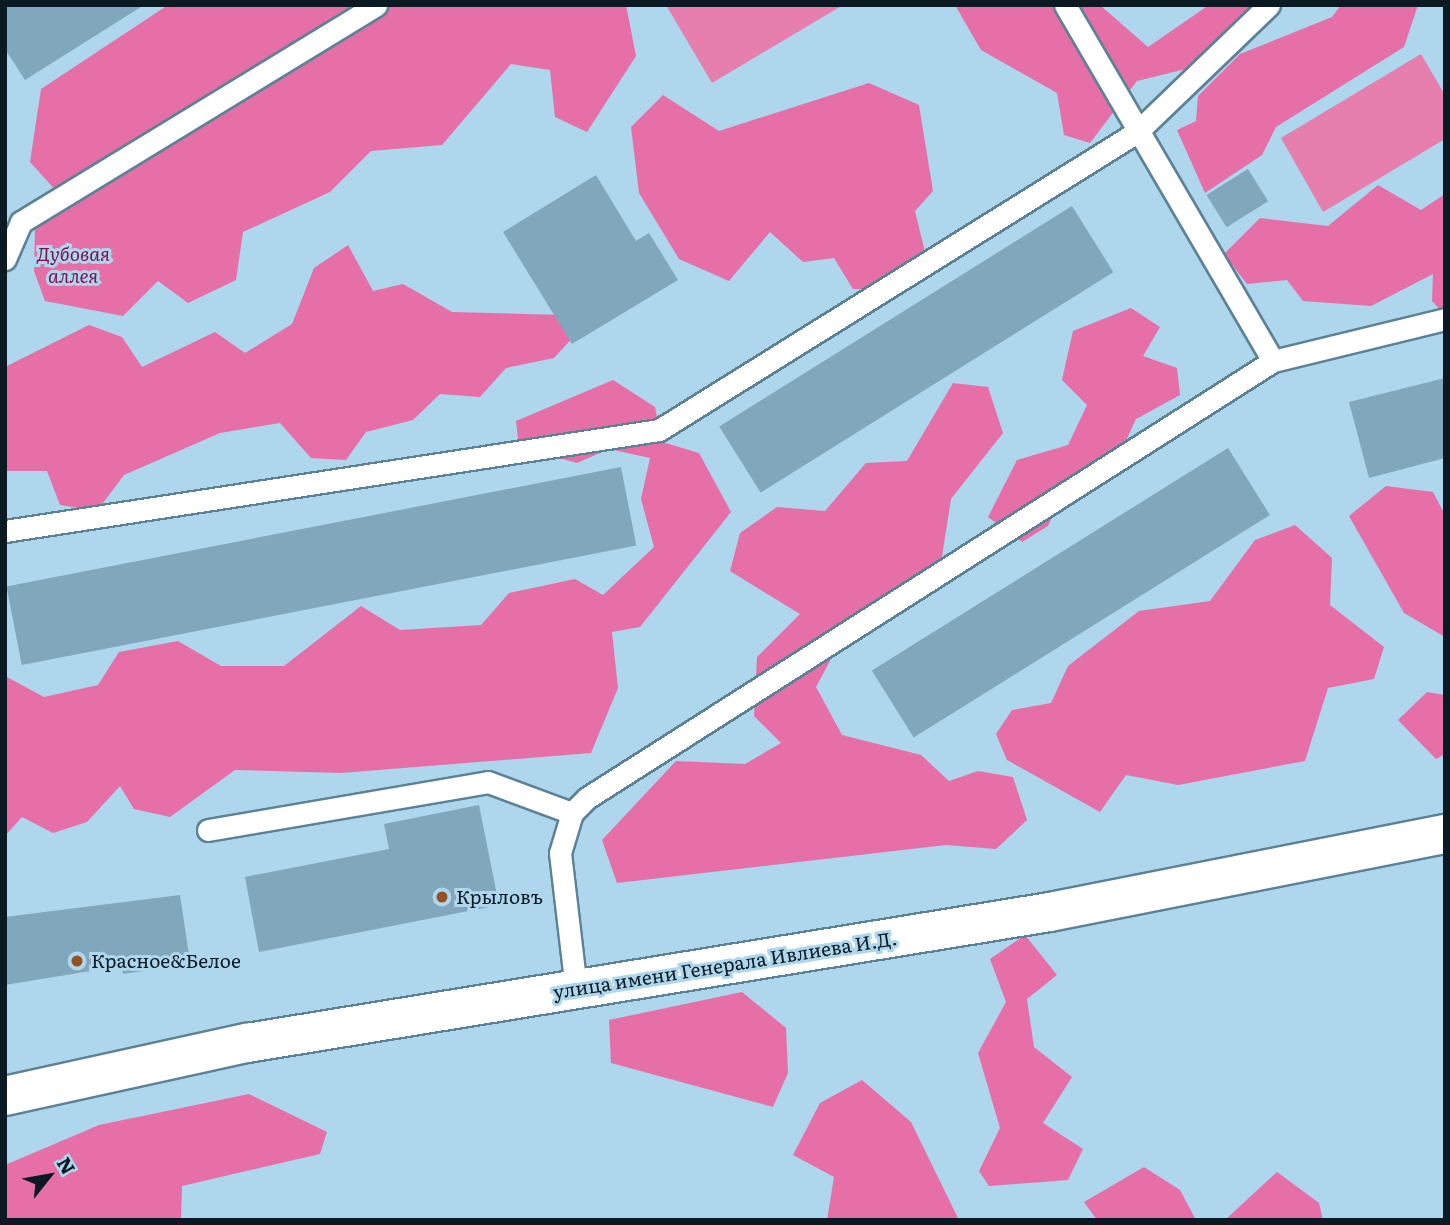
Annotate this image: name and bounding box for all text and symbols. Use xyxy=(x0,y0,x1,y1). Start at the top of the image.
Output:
park label: Дубовая аллея xyxy=(36,243,110,287)
place label: Крыловъ xyxy=(456,886,543,908)
marker: Крыловъ xyxy=(434,889,450,905)
street label: улица имени Генерала Ивлиева И.Д. xyxy=(551,927,899,1003)
place label: Красное&Белое xyxy=(91,950,241,972)
marker: Красное&Белое xyxy=(69,953,85,969)
north arrow xyxy=(14,1141,84,1211)
text: N xyxy=(51,1151,83,1179)

